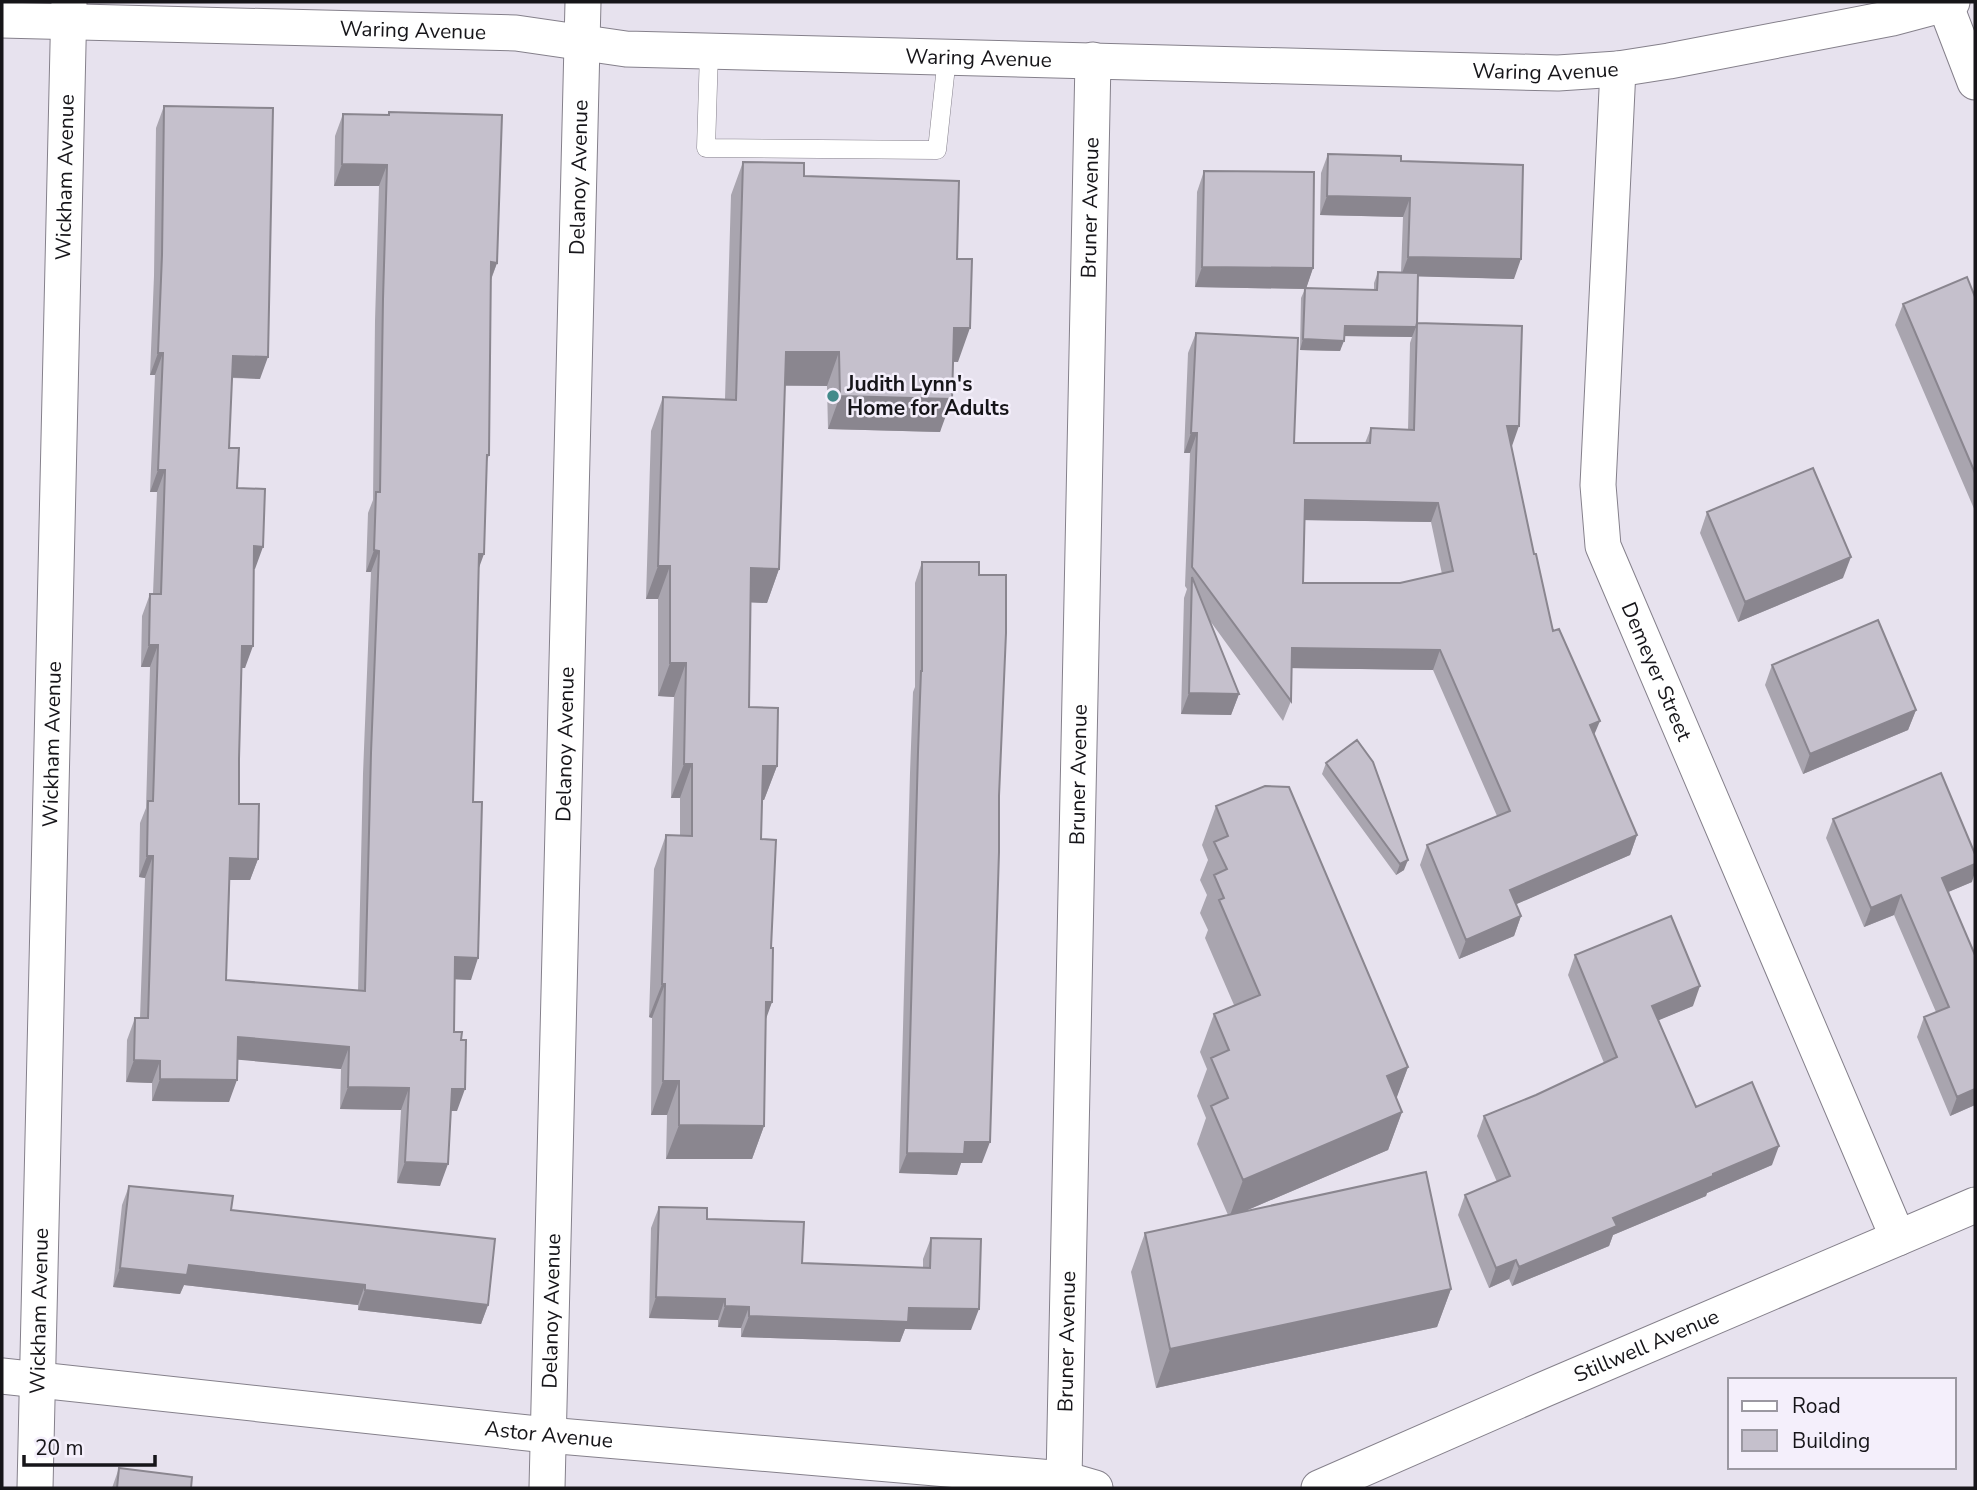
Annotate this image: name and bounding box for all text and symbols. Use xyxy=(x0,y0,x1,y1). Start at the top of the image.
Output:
street label: Waring Avenue xyxy=(339,15,487,46)
street label: Waring Avenue xyxy=(905,42,1052,74)
street label: Waring Avenue xyxy=(1472,55,1619,87)
street label: Wickham Avenue xyxy=(49,94,81,261)
street label: Delanoy Avenue xyxy=(563,99,595,255)
street label: Bruner Avenue xyxy=(1075,137,1105,279)
place label: Judith Lynn's Home for Adults xyxy=(846,370,1009,422)
marker: Judith Lynn's Home for Adults xyxy=(825,388,841,404)
street label: Demeyer Street xyxy=(1615,598,1699,746)
street label: Wickham Avenue xyxy=(36,661,68,828)
street label: Delanoy Avenue xyxy=(549,666,581,822)
street label: Bruner Avenue xyxy=(1063,704,1094,845)
street label: Wickham Avenue xyxy=(23,1228,55,1394)
street label: Delanoy Avenue xyxy=(535,1233,567,1389)
street label: Bruner Avenue xyxy=(1051,1271,1082,1412)
street label: Stillwell Avenue xyxy=(1569,1302,1723,1389)
legend xyxy=(1728,1378,1956,1469)
text: Road xyxy=(1792,1392,1841,1420)
street label: Astor Avenue xyxy=(483,1414,614,1455)
scale bar xyxy=(24,1424,156,1468)
text: Building xyxy=(1792,1427,1870,1455)
text: 20 m xyxy=(35,1434,84,1462)

